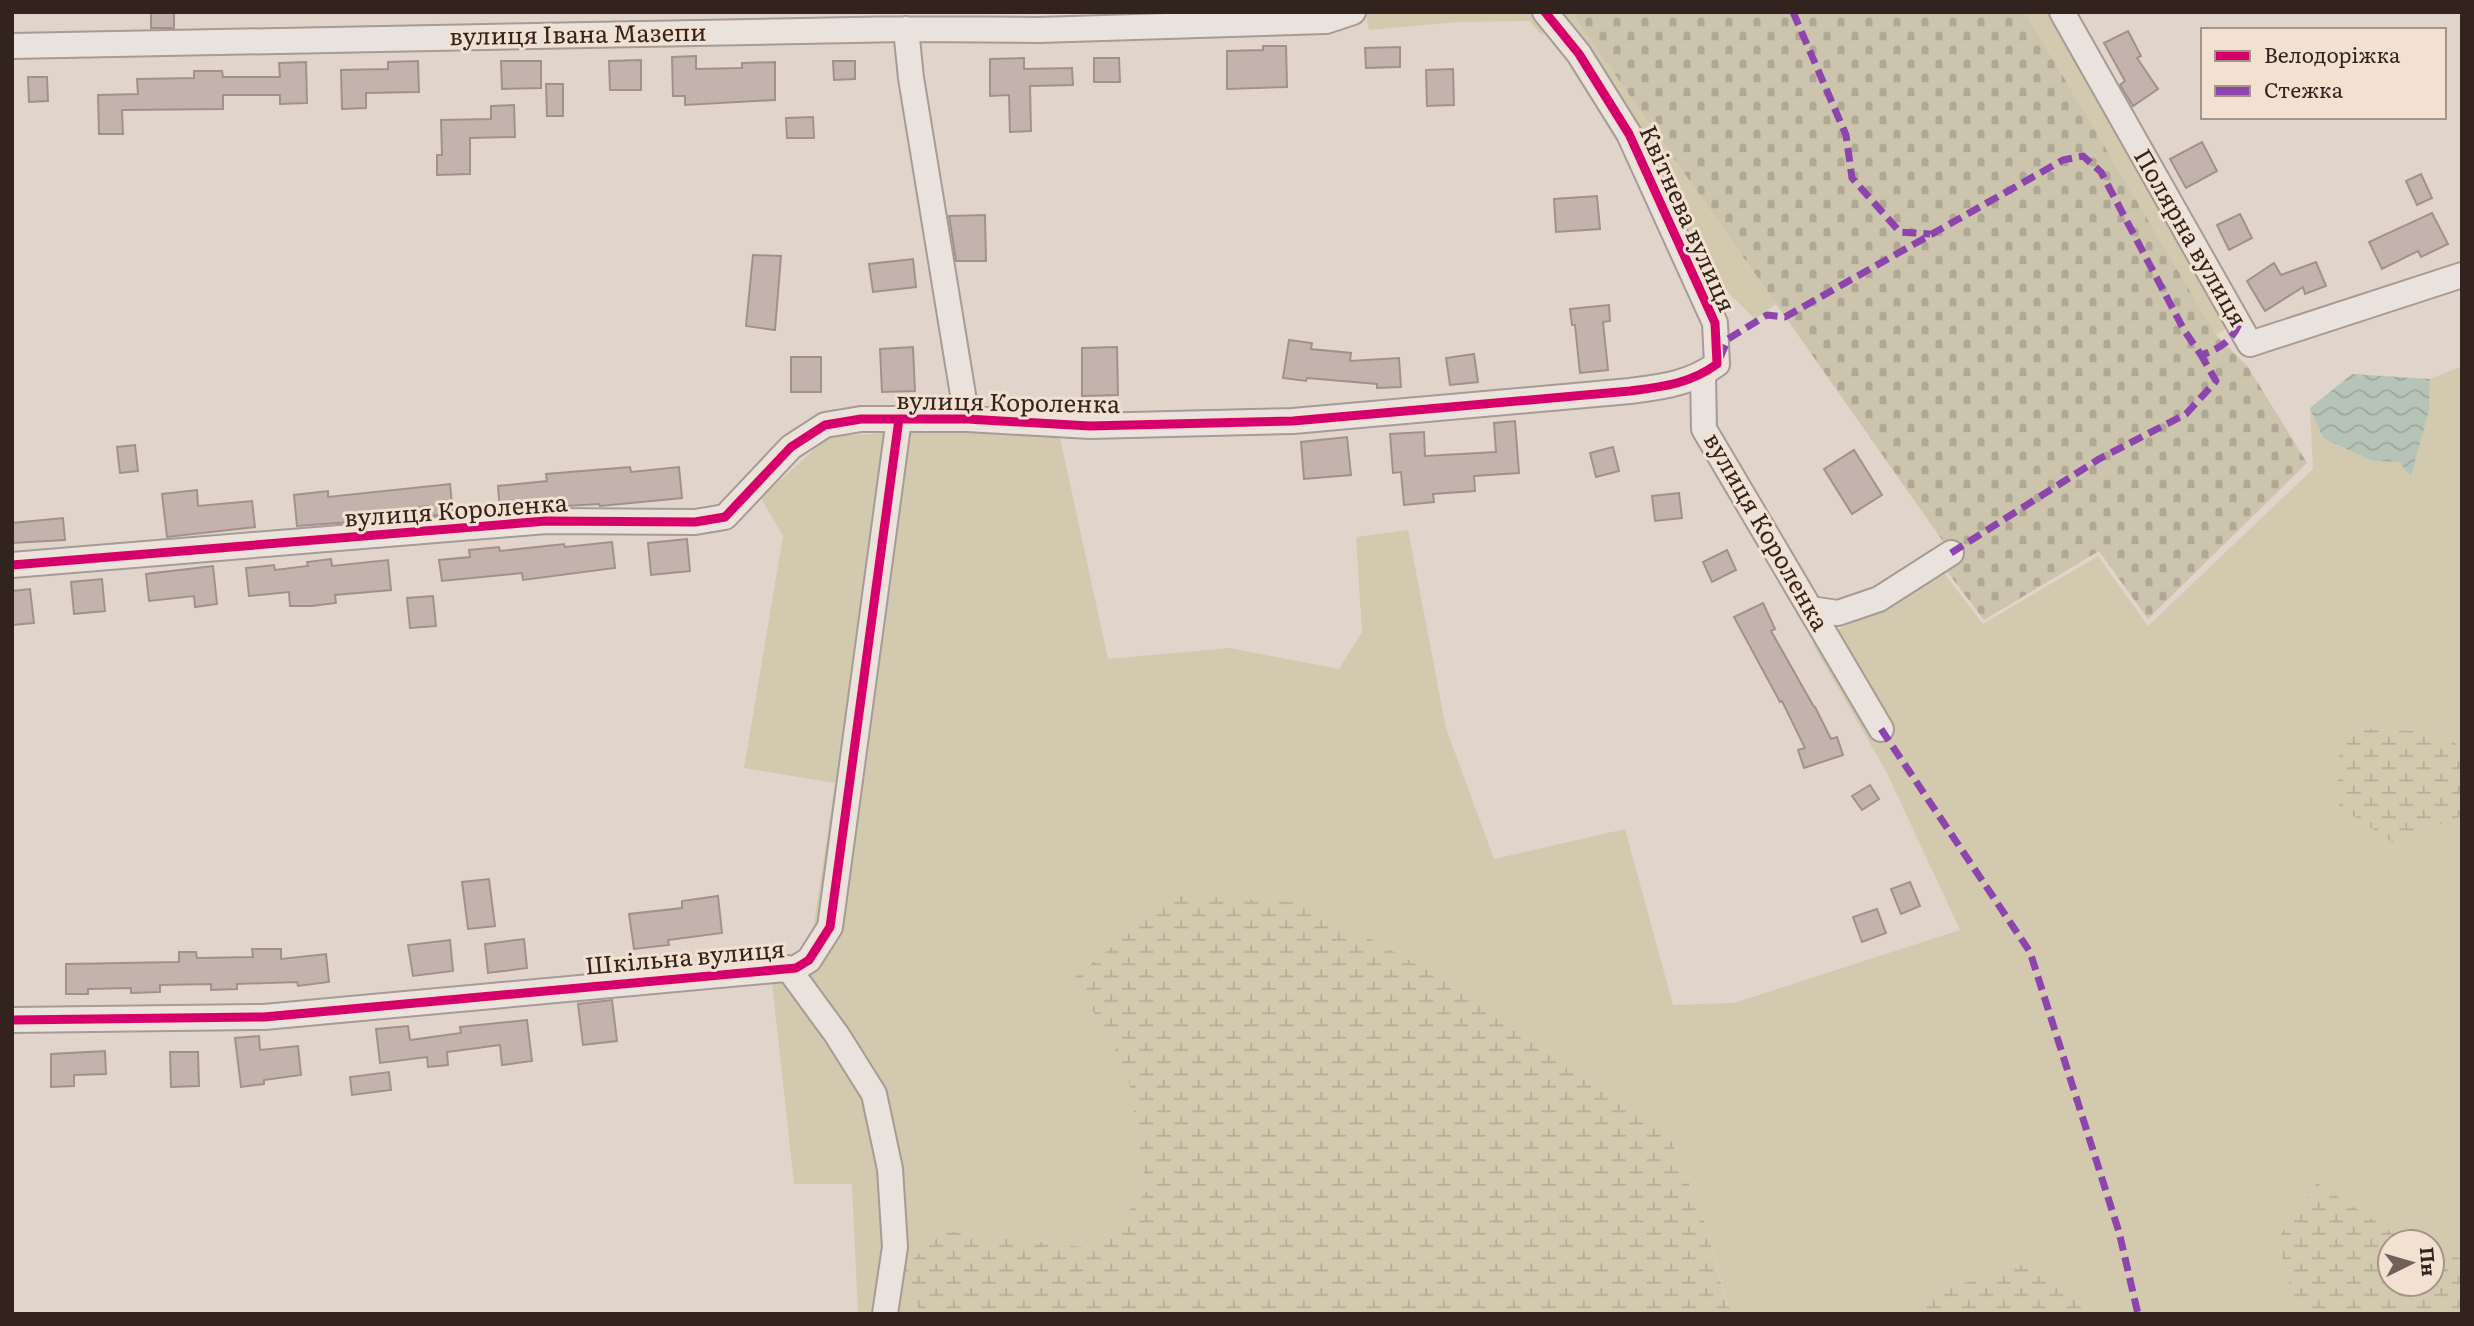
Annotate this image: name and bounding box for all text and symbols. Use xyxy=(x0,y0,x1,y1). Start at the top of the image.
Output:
street label: вулиця Івана Мазепи xyxy=(449,13,707,52)
legend xyxy=(2201,28,2446,119)
text: Велодоріжка xyxy=(2264,38,2401,69)
text: Стежка xyxy=(2264,73,2344,104)
street label: Квітнева вулиця xyxy=(1632,119,1746,317)
street label: Полярна вулиця xyxy=(2127,141,2257,332)
street label: вулиця Короленка xyxy=(896,381,1120,420)
street label: вулиця Короленка xyxy=(1697,425,1839,637)
street label: вулиця Короленка xyxy=(343,483,569,534)
street label: Шкільна вулиця xyxy=(583,929,786,982)
north arrow xyxy=(2376,1228,2446,1298)
text: Пн xyxy=(2414,1245,2444,1277)

